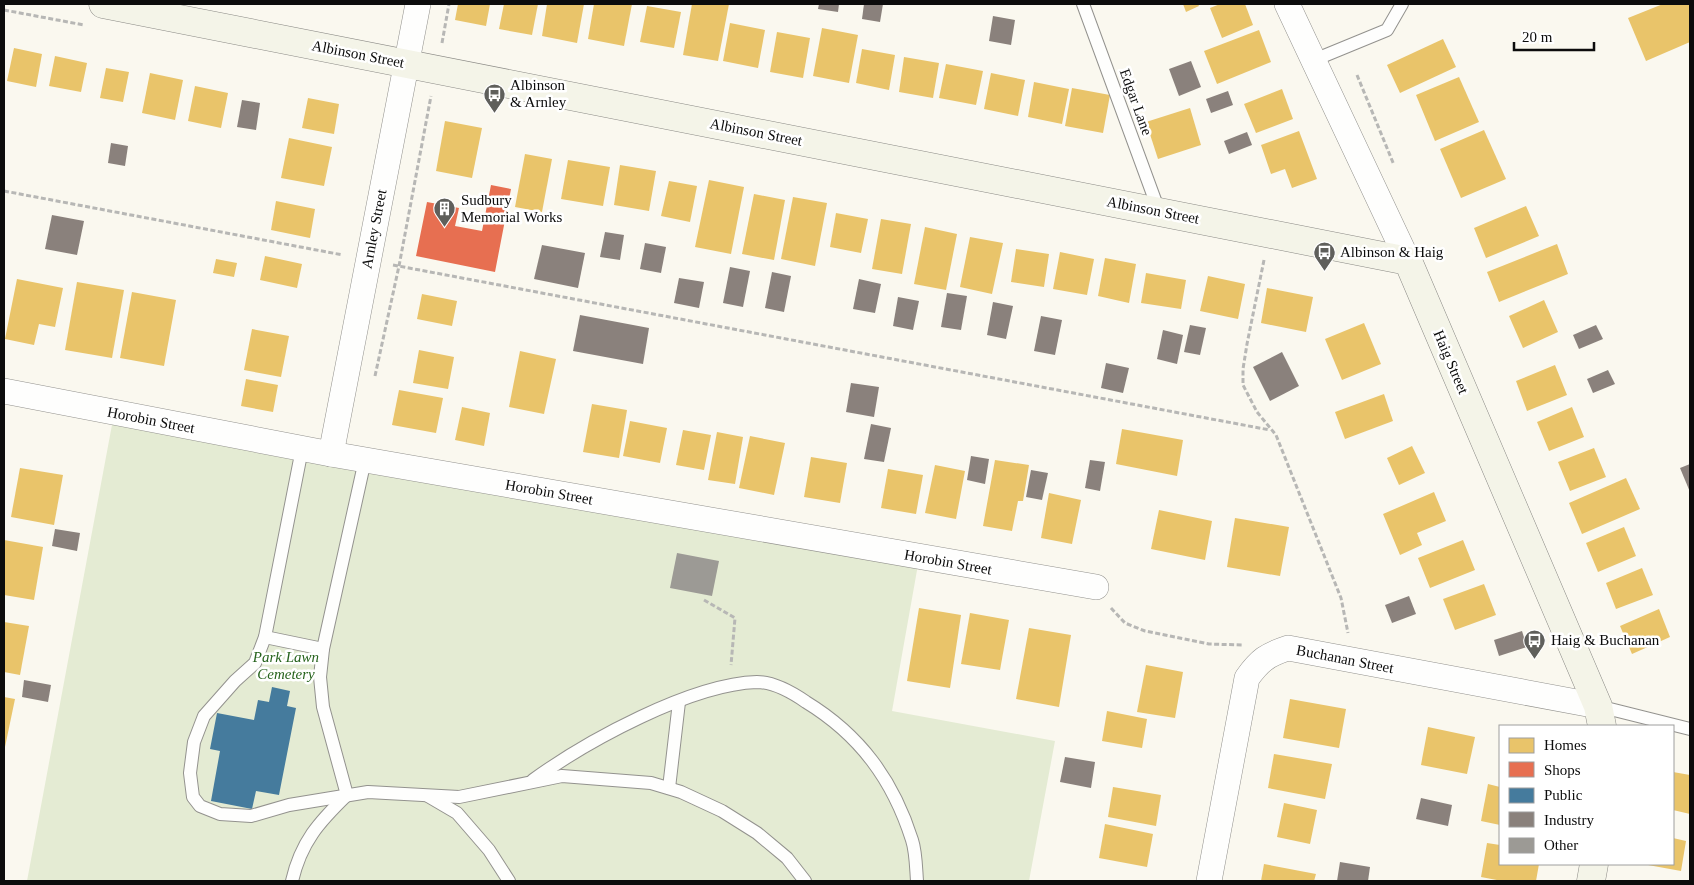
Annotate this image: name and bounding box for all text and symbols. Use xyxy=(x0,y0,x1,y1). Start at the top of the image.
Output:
scale bar xyxy=(1514,20,1594,52)
text: 20 m xyxy=(1522,29,1553,45)
street label: Albinson Street xyxy=(310,37,406,71)
street label: Edgar Lane xyxy=(1117,67,1156,138)
place label: Albinson & Arnley xyxy=(510,77,567,110)
bus stop icon: Albinson & Arnley xyxy=(482,82,506,113)
street label: Albinson Street xyxy=(708,115,804,149)
street label: Arnley Street xyxy=(358,187,390,270)
place label: Sudbury Memorial Works xyxy=(461,192,563,225)
street label: Albinson Street xyxy=(1105,193,1201,227)
building icon: Sudbury Memorial Works xyxy=(433,197,457,228)
bus stop icon: Albinson & Haig xyxy=(1312,240,1336,271)
place label: Albinson & Haig xyxy=(1340,244,1444,260)
street label: Haig Street xyxy=(1430,328,1472,397)
street label: Horobin Street xyxy=(106,404,197,436)
street label: Horobin Street xyxy=(504,476,595,508)
street label: Horobin Street xyxy=(903,546,994,578)
bus stop icon: Haig & Buchanan xyxy=(1523,628,1547,659)
place label: Haig & Buchanan xyxy=(1551,632,1660,648)
street label: Buchanan Street xyxy=(1295,642,1396,676)
park label: Park Lawn Cemetery xyxy=(252,649,319,682)
legend xyxy=(1499,725,1674,865)
text: Homes xyxy=(1544,737,1587,753)
text: Shops xyxy=(1544,762,1581,778)
text: Public xyxy=(1544,787,1583,803)
text: Industry xyxy=(1544,812,1594,828)
text: Other xyxy=(1544,837,1578,853)

